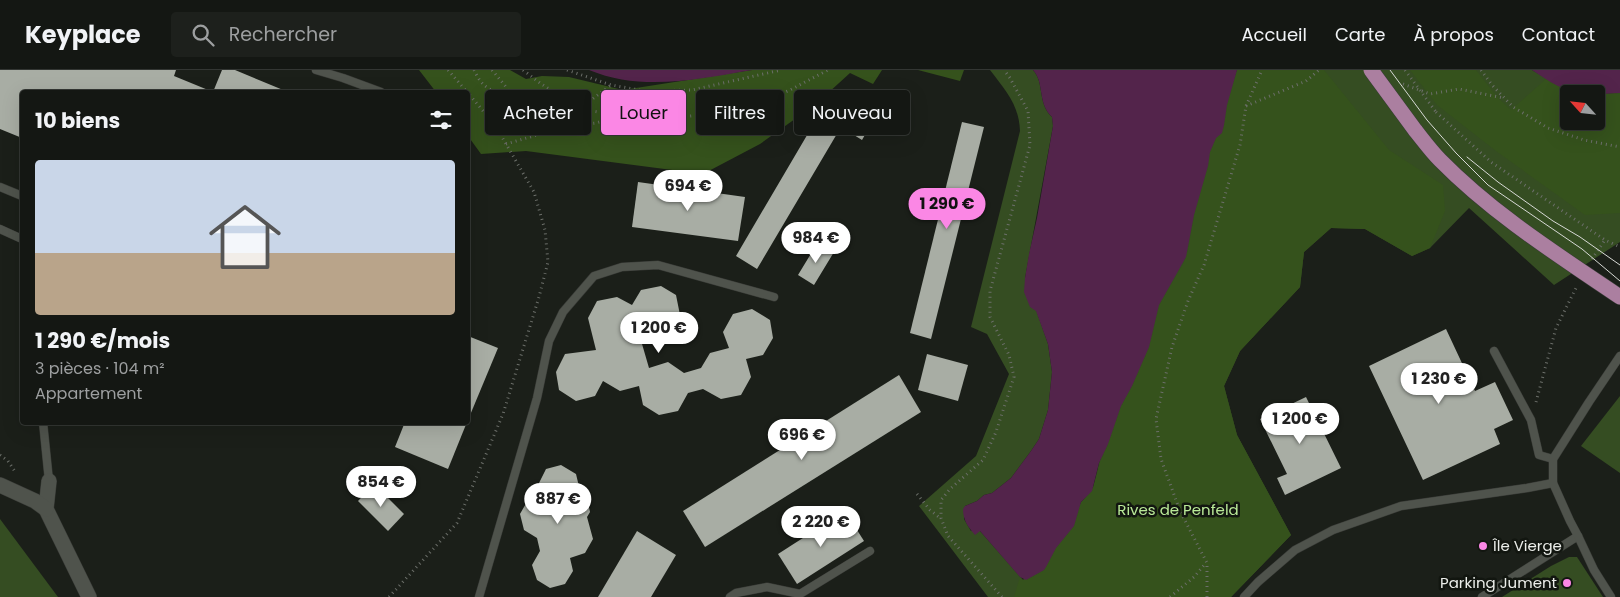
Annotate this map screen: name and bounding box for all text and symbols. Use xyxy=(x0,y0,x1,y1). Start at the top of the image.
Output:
search box xyxy=(171,12,521,57)
text: Keyplace xyxy=(25,18,141,51)
icon: search xyxy=(189,21,217,49)
text: Rechercher xyxy=(229,21,337,48)
text: Accueil xyxy=(1241,22,1307,47)
text: Carte xyxy=(1335,22,1385,47)
text: À propos xyxy=(1413,22,1494,47)
text: Contact xyxy=(1522,22,1595,47)
north arrow xyxy=(1560,85,1605,130)
map controls xyxy=(1560,85,1605,130)
chip: Acheter xyxy=(485,90,591,135)
chip: Louer xyxy=(601,90,686,135)
chip: Filtres xyxy=(696,90,784,135)
chip: Nouveau xyxy=(794,90,910,135)
text: 10 biens xyxy=(35,106,120,135)
icon: filters xyxy=(427,106,455,134)
pin: 694 € xyxy=(653,170,723,212)
text: 694 € xyxy=(665,174,712,197)
pin: 1 290 € xyxy=(901,188,993,230)
icon: home xyxy=(200,192,290,282)
text: 1 290 € xyxy=(920,192,974,215)
pin: 984 € xyxy=(781,222,851,264)
text: 984 € xyxy=(792,226,840,249)
pin: 1 200 € xyxy=(613,312,705,354)
text: 1 200 € xyxy=(631,316,687,339)
text: 1 290 €/mois xyxy=(35,326,170,355)
text: 3 pièces · 104 m² xyxy=(35,357,165,380)
pin: 1 230 € xyxy=(1393,362,1485,405)
text: 1 230 € xyxy=(1412,367,1466,390)
text: Appartement xyxy=(35,382,142,405)
pin: 1 200 € xyxy=(1254,402,1346,445)
text: 1 200 € xyxy=(1272,407,1328,430)
pin: 696 € xyxy=(767,418,837,461)
text: 696 € xyxy=(779,423,825,446)
pin: 854 € xyxy=(346,466,416,508)
text: 854 € xyxy=(357,470,405,493)
pin: 887 € xyxy=(523,482,593,525)
text: 887 € xyxy=(535,487,581,510)
park label: Rives de Penfeld xyxy=(1117,499,1239,520)
pin: 2 220 € xyxy=(775,506,867,548)
text: 2 220 € xyxy=(792,510,850,533)
place label: Île Vierge xyxy=(1492,535,1562,556)
marker: Île Vierge xyxy=(1477,540,1489,552)
place label: Parking Jument xyxy=(1440,572,1557,593)
marker: Parking Jument xyxy=(1561,577,1573,589)

